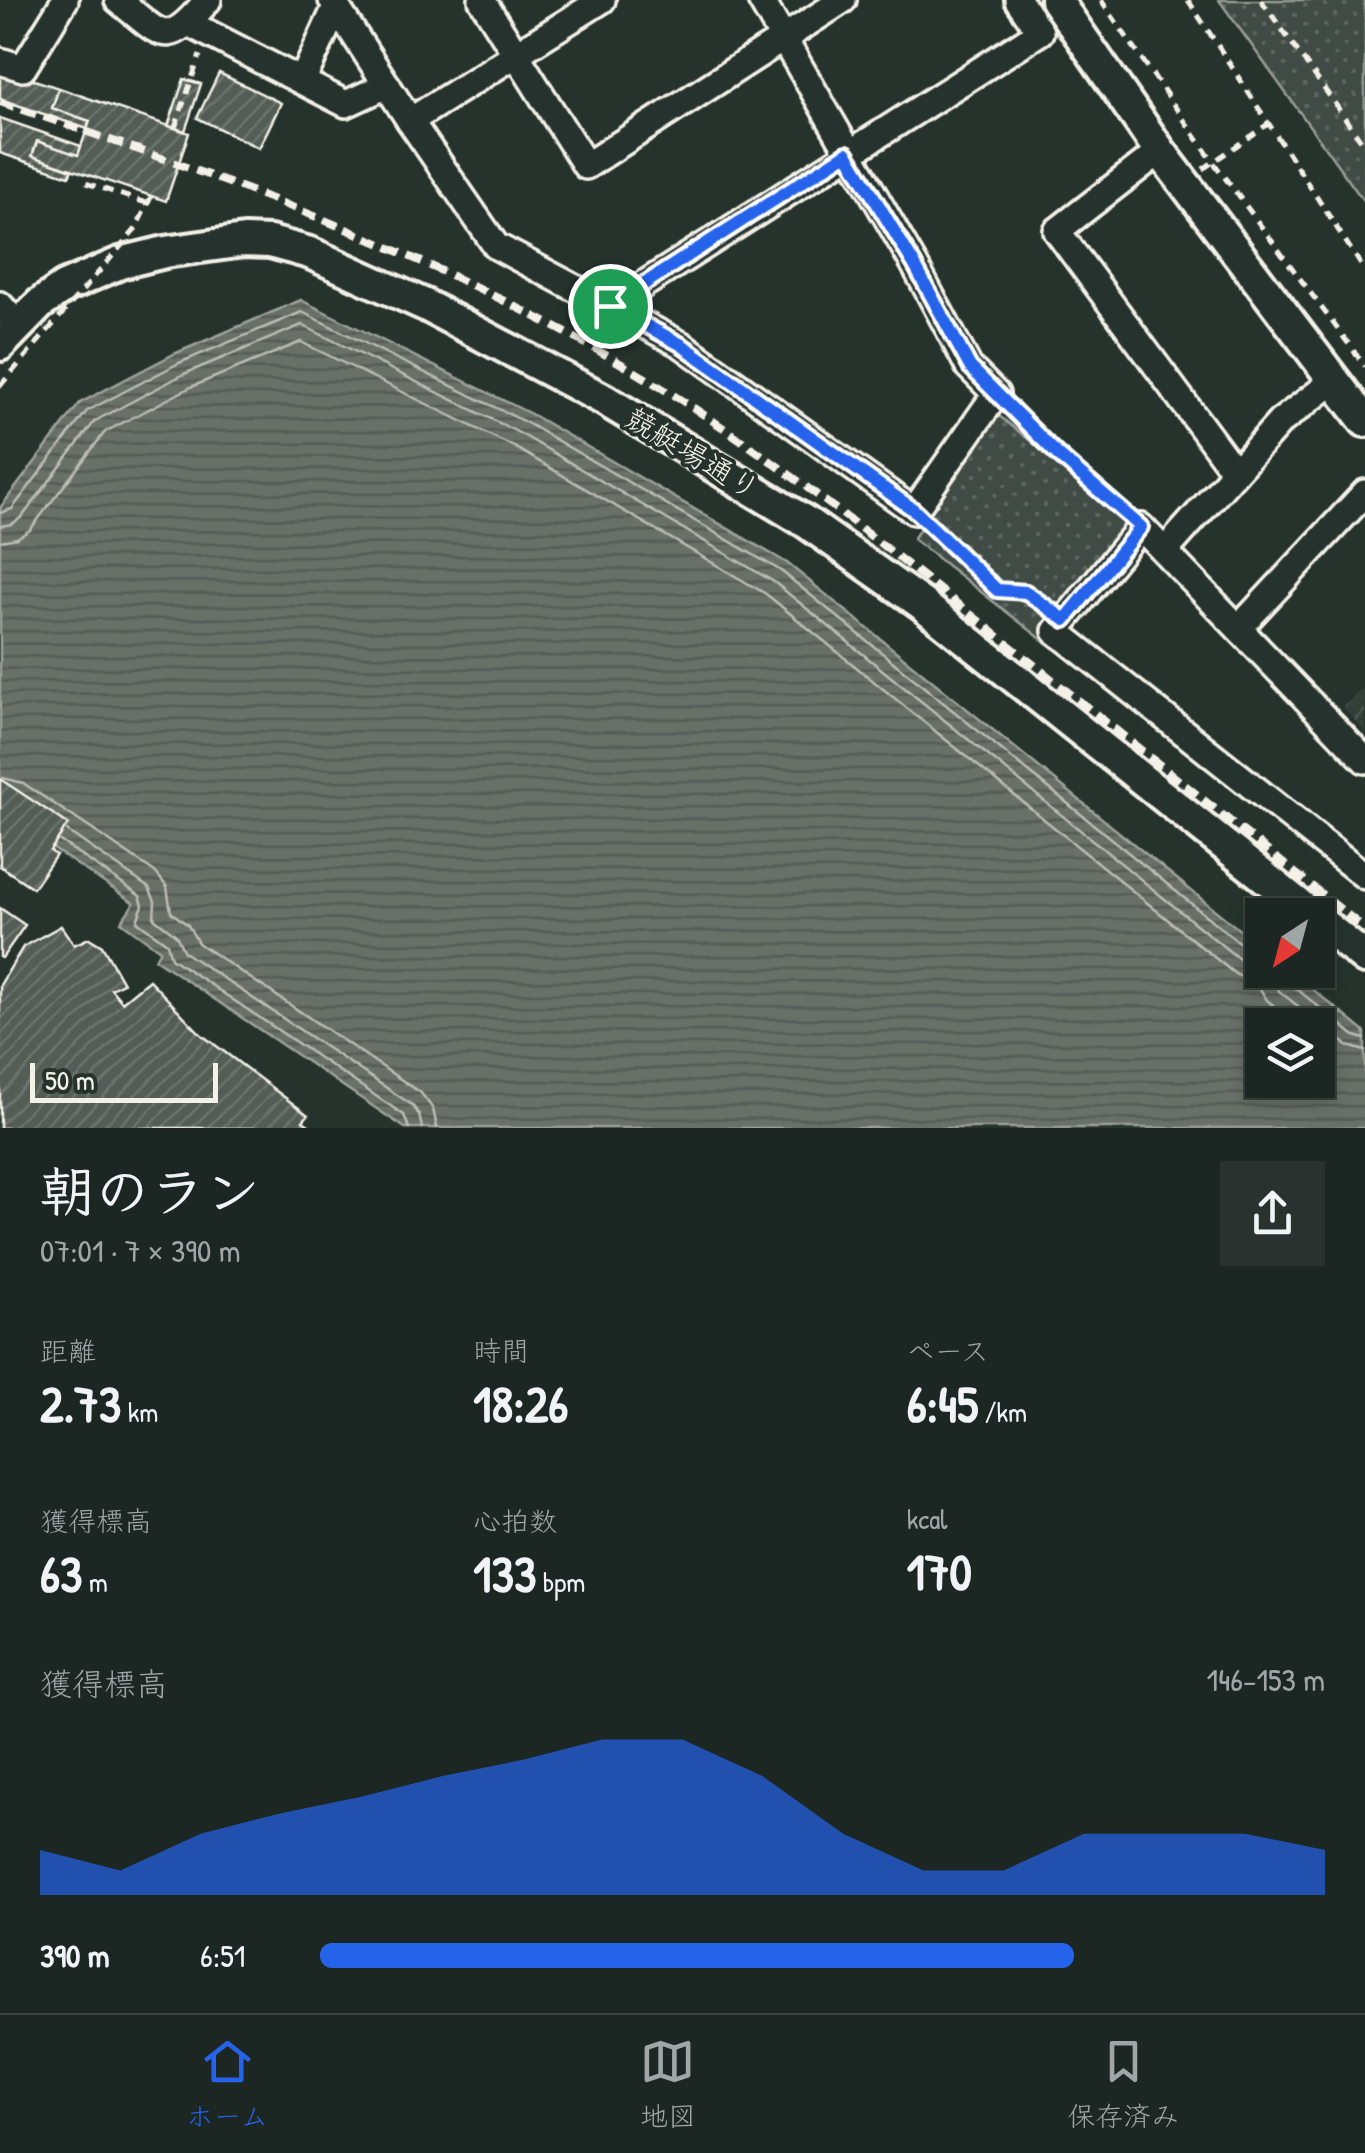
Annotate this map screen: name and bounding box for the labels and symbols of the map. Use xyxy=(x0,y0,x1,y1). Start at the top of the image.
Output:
pin xyxy=(568,264,653,349)
street label: 競艇場通り xyxy=(618,397,768,509)
north arrow xyxy=(1245,898,1335,988)
scale bar xyxy=(30,1058,218,1102)

